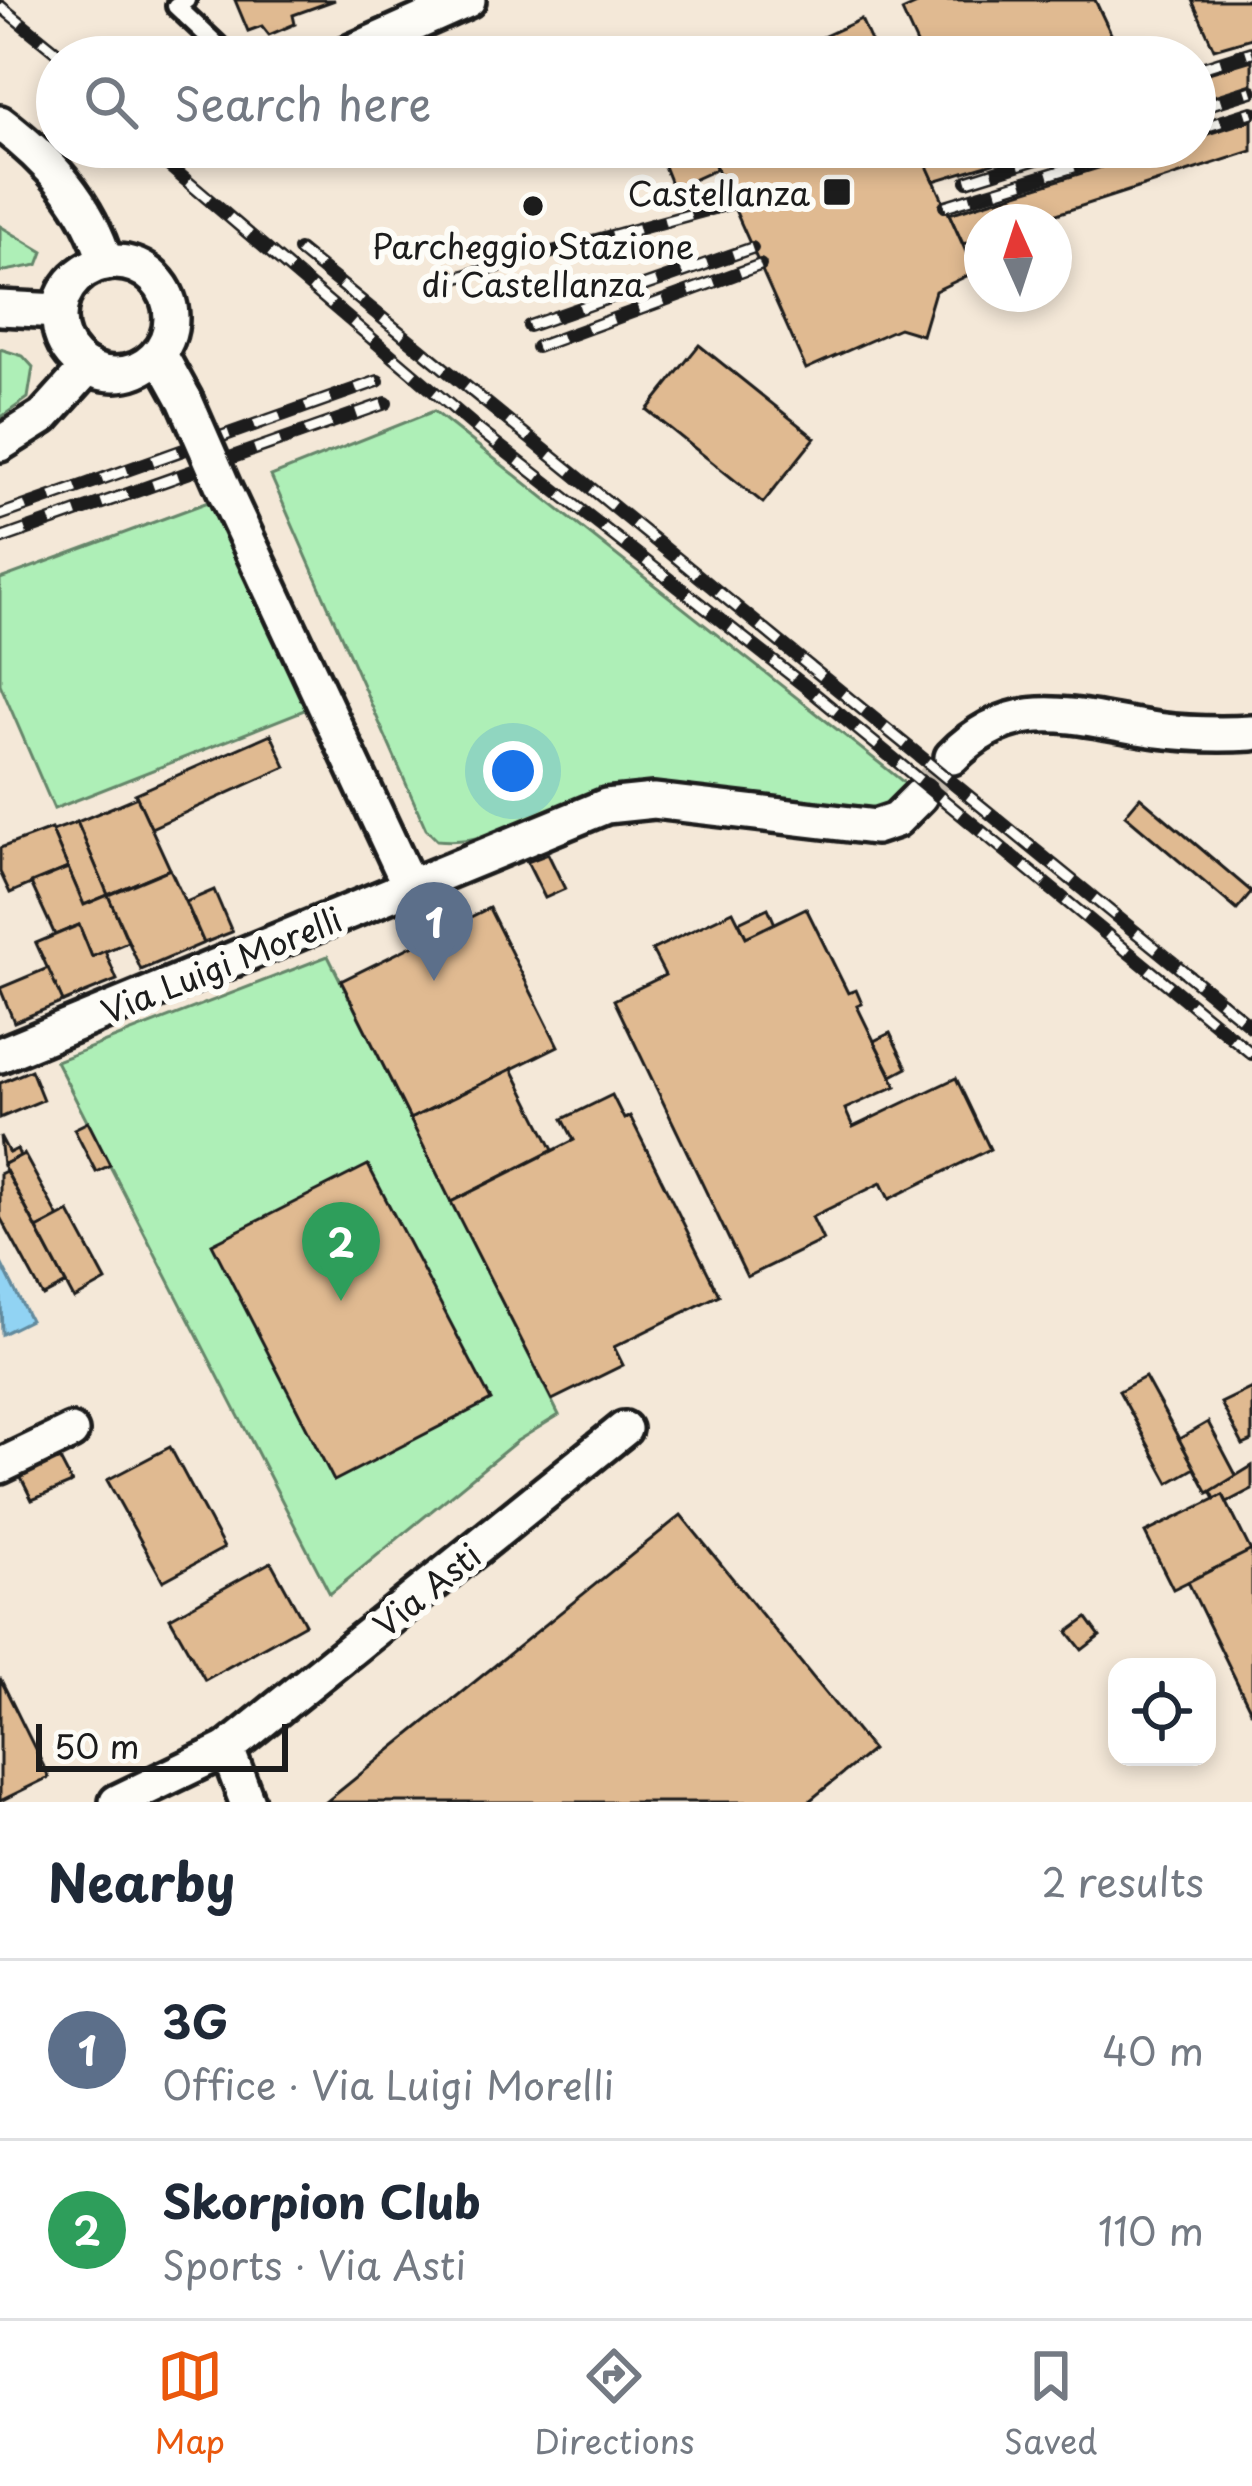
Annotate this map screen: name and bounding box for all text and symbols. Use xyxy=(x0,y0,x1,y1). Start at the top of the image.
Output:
search box xyxy=(36,36,1216,168)
text: Search here xyxy=(174,68,431,136)
icon: search xyxy=(78,69,144,135)
place label: Castellanza xyxy=(627,167,810,217)
marker: Castellanza xyxy=(821,176,853,208)
marker: Parcheggio Stazione di Castellanza xyxy=(520,193,546,219)
north arrow xyxy=(964,204,1072,312)
place label: Parcheggio Stazione di Castellanza xyxy=(372,220,694,308)
your location xyxy=(483,741,543,801)
pin: 1 xyxy=(395,882,473,981)
street label: Via Luigi Morelli xyxy=(93,893,349,1035)
pin: 2 xyxy=(302,1202,380,1301)
street label: Via Asti xyxy=(362,1530,490,1648)
map controls xyxy=(1108,1658,1216,1766)
button: locate xyxy=(1108,1658,1216,1766)
scale bar xyxy=(36,1718,288,1771)
text: 50 m xyxy=(54,1720,140,1770)
text: Nearby xyxy=(48,1842,235,1919)
text: 2 results xyxy=(1042,1851,1204,1910)
text: 3G xyxy=(162,1986,228,2054)
text: 1 xyxy=(78,2020,96,2079)
text: 40 m xyxy=(1102,2020,1204,2079)
text: Office · Via Luigi Morelli xyxy=(162,2054,614,2113)
text: Skorpion Club xyxy=(162,2166,481,2234)
text: 2 xyxy=(73,2200,101,2259)
text: 110 m xyxy=(1098,2200,1204,2259)
text: Sports · Via Asti xyxy=(162,2234,466,2293)
tab: Map xyxy=(155,2343,225,2465)
tab: Directions xyxy=(534,2343,695,2465)
tab: Saved xyxy=(1004,2343,1097,2465)

